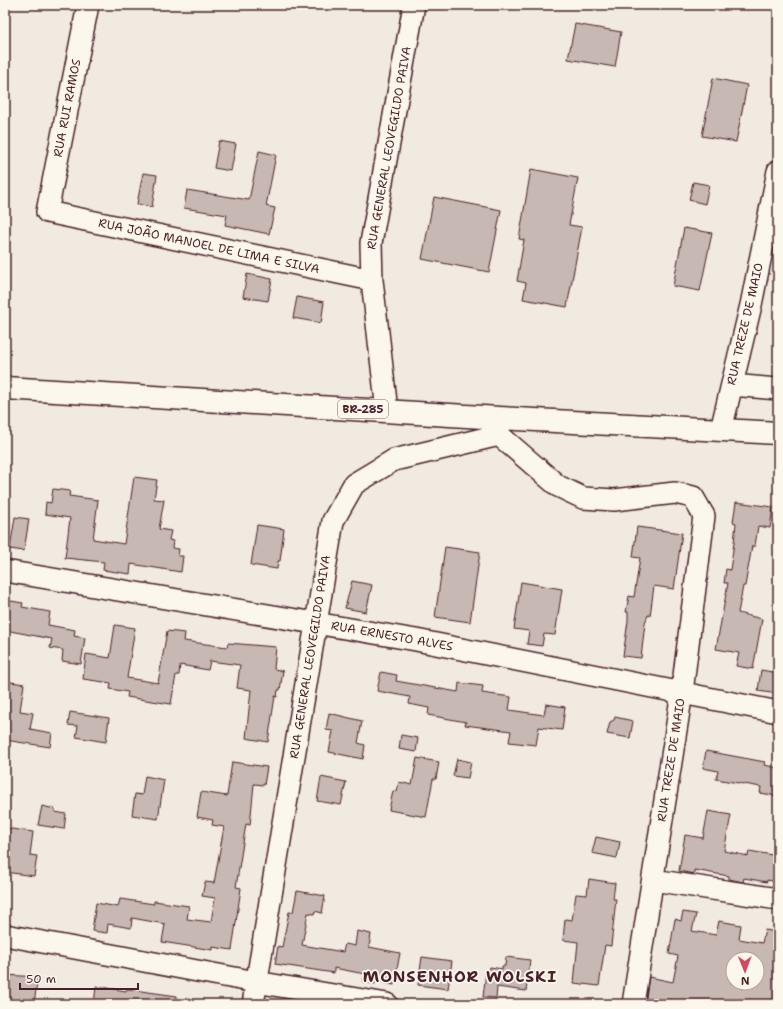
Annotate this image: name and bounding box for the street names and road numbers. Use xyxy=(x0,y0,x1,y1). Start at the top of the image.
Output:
street label: RUA GENERAL LEOVEGILDO PAIVA xyxy=(363,45,415,251)
street label: RUA RUI RAMOS xyxy=(50,57,84,158)
street label: RUA JOÃO MANOEL DE LIMA E SILVA xyxy=(97,215,321,277)
street label: RUA TREZE DE MAIO xyxy=(723,261,767,387)
road number: BR-285 xyxy=(338,400,388,418)
street label: RUA GENERAL LEOVEGILDO PAIVA xyxy=(286,554,334,760)
street label: RUA ERNESTO ALVES xyxy=(330,617,454,655)
street label: RUA TREZE DE MAIO xyxy=(653,697,689,823)

